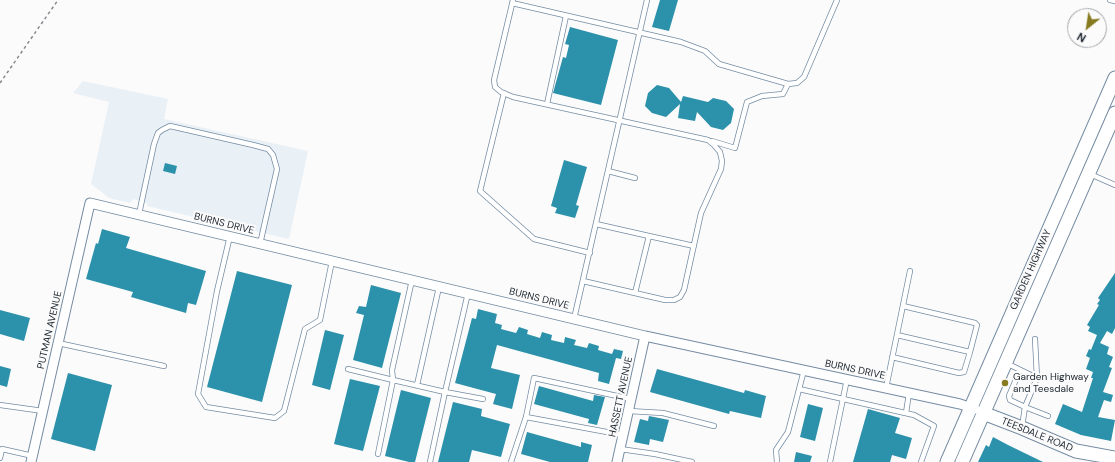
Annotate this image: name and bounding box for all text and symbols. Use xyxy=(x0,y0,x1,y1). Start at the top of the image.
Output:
north arrow xyxy=(1067,8,1107,48)
text: N xyxy=(1075,29,1088,46)
street label: BURNS DRIVE xyxy=(193,211,255,237)
street label: GARDEN HIGHWAY xyxy=(1008,228,1054,312)
street label: BURNS DRIVE xyxy=(508,286,570,312)
street label: PUTMAN AVENUE xyxy=(35,290,65,370)
street label: HASSETT AVENUE xyxy=(607,356,635,438)
street label: BURNS DRIVE xyxy=(824,358,886,382)
place label: Garden Highway and Teesdale xyxy=(1013,371,1089,394)
marker: Garden Highway and Teesdale xyxy=(1000,378,1010,388)
street label: TEESDALE ROAD xyxy=(1000,415,1074,455)

